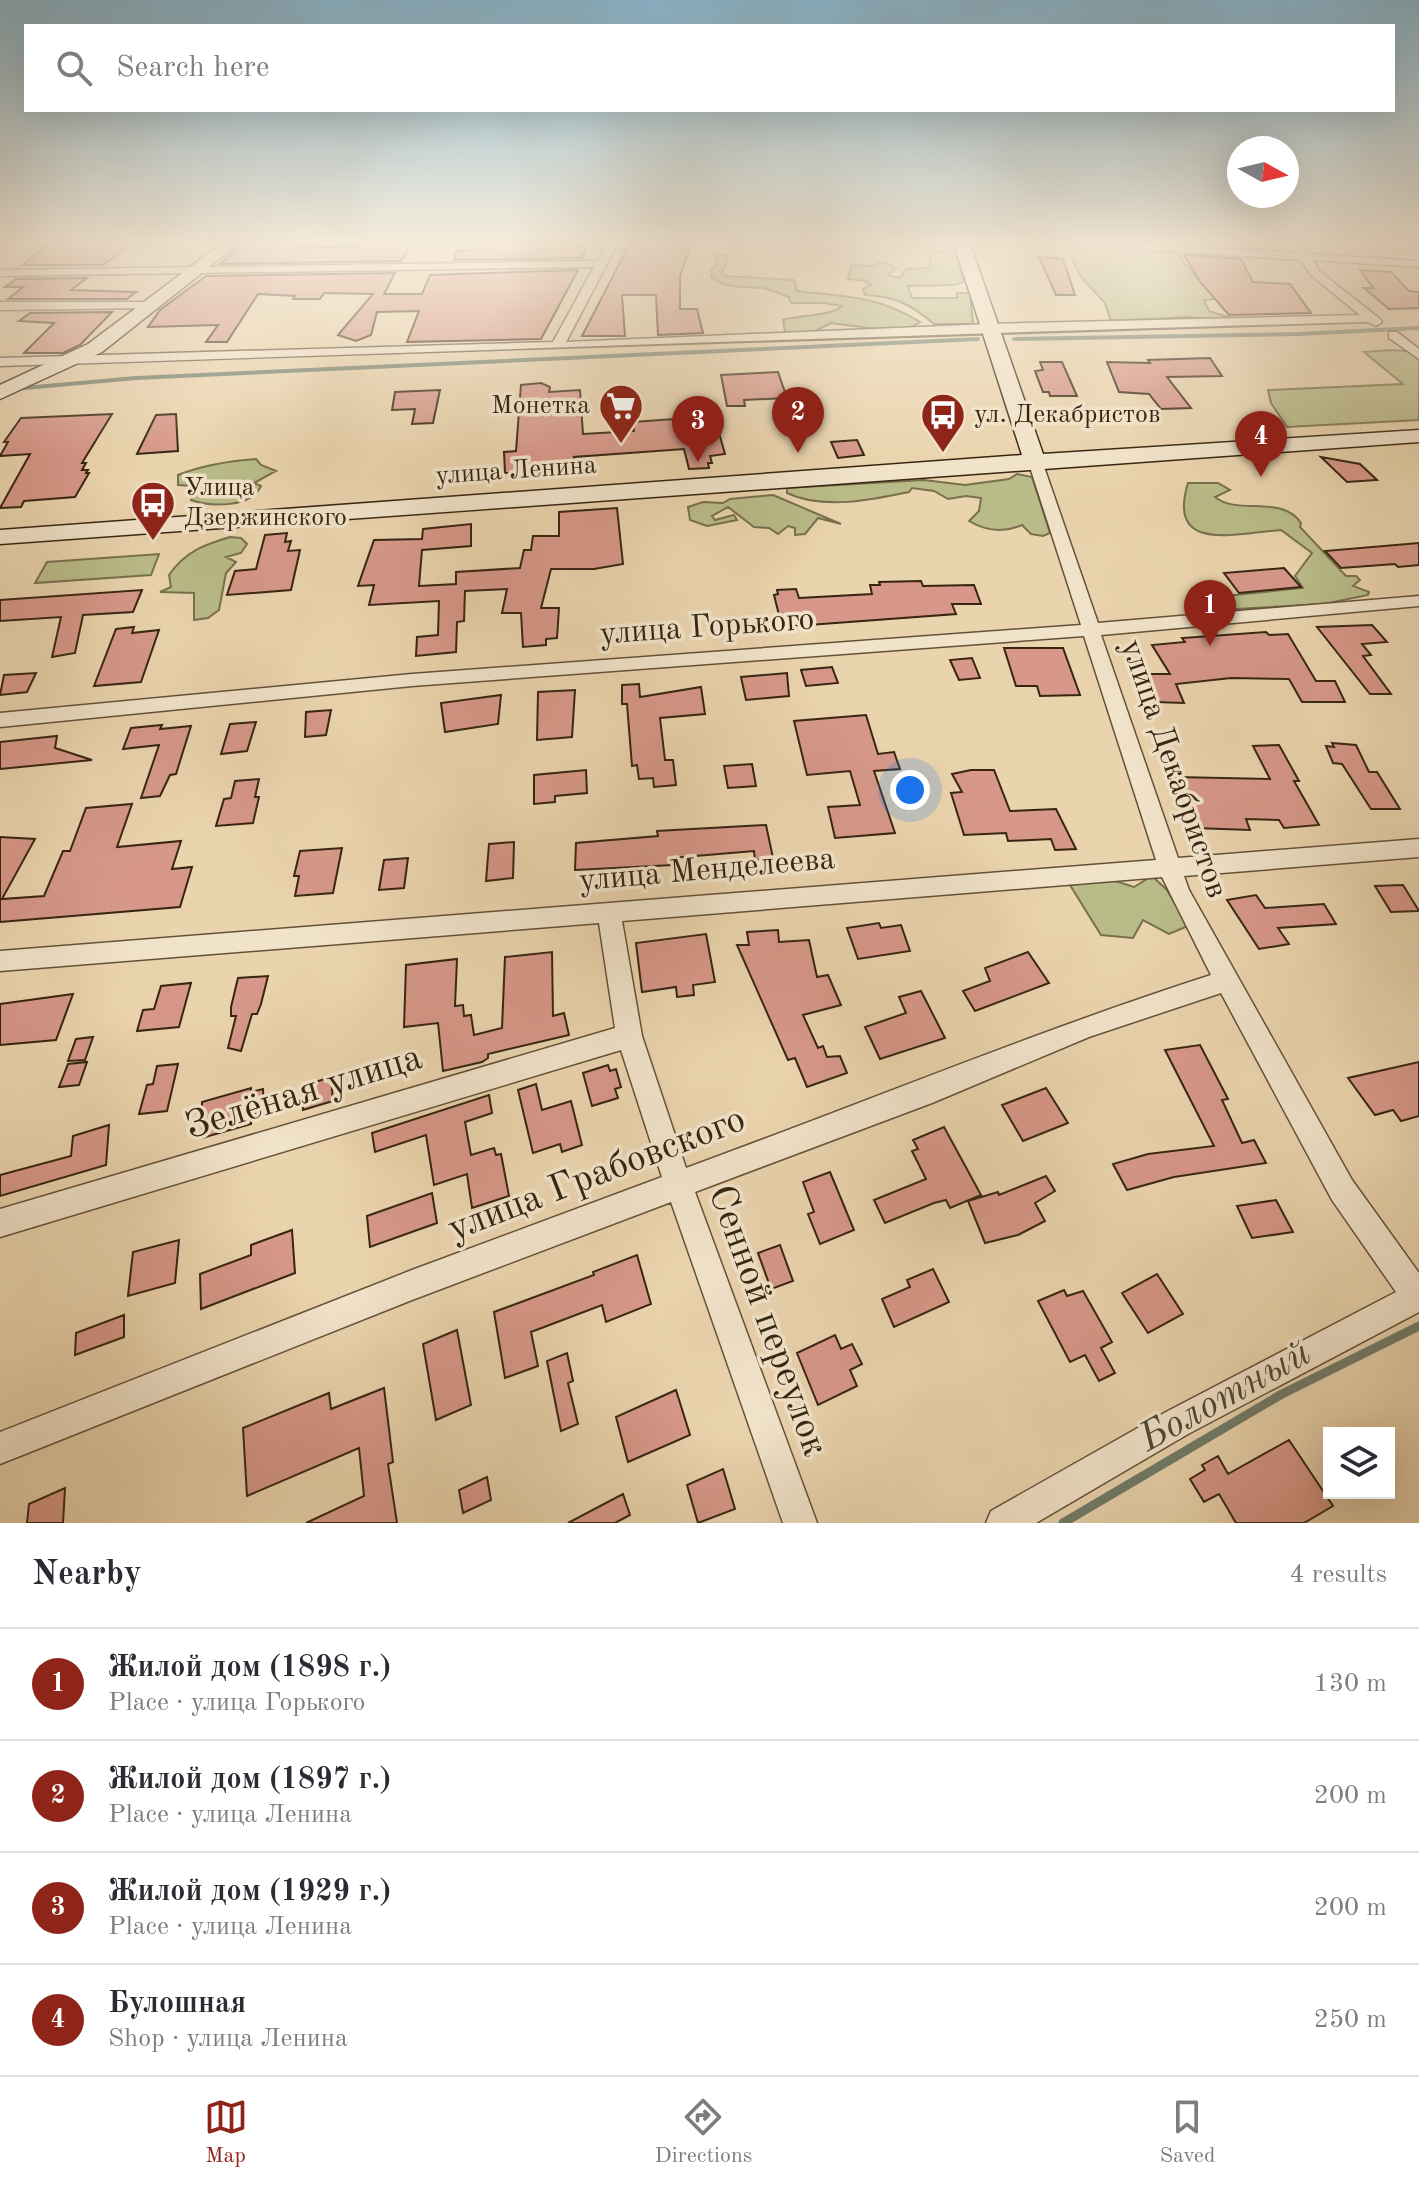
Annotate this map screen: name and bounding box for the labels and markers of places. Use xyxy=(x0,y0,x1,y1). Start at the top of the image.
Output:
supermarket icon: Монетка xyxy=(597,382,645,445)
pin: 2 xyxy=(772,387,824,453)
bus stop icon: ул. Декабристов xyxy=(919,391,967,454)
place label: Монетка xyxy=(491,393,590,419)
pin: 3 xyxy=(672,396,724,462)
place label: ул. Декабристов xyxy=(974,402,1160,428)
pin: 4 xyxy=(1235,411,1287,477)
place label: Улица Дзержинского xyxy=(184,475,347,531)
bus stop icon: Улица Дзержинского xyxy=(129,479,177,542)
pin: 1 xyxy=(1184,580,1236,646)

